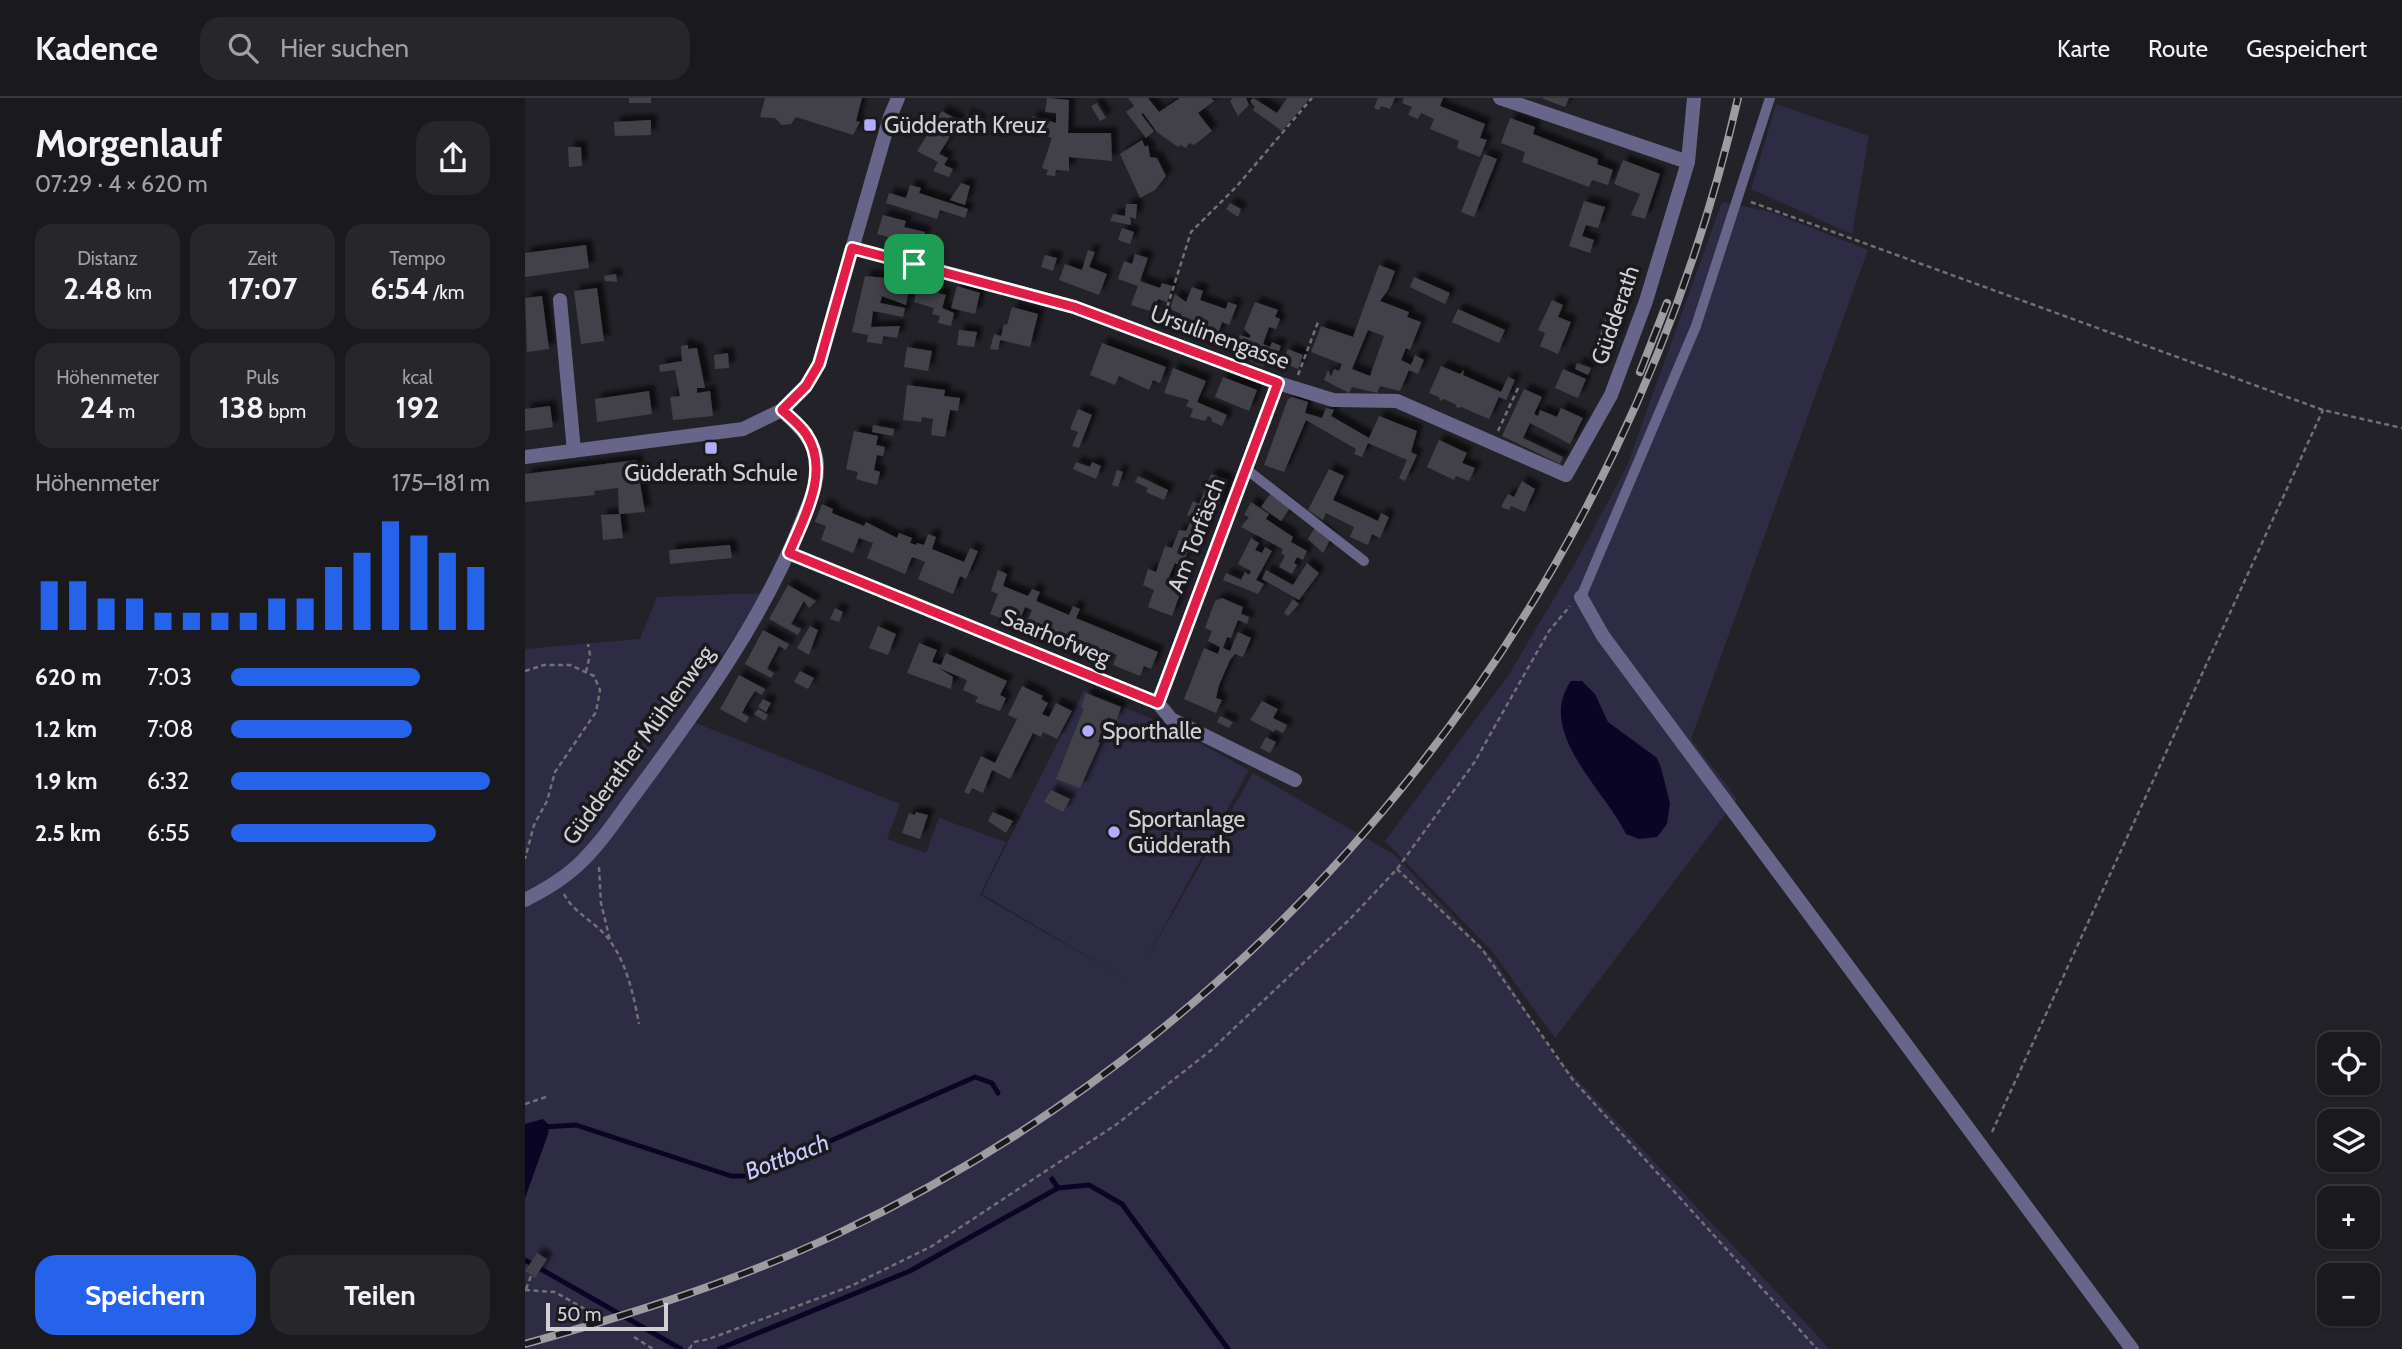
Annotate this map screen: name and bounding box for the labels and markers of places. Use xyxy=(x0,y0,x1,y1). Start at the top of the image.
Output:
place label: Güdderath Kreuz xyxy=(884,111,1047,139)
marker: Güdderath Kreuz xyxy=(862,117,878,133)
pin xyxy=(884,234,944,294)
marker: Güdderath Schule xyxy=(703,440,719,456)
place label: Güdderath Schule xyxy=(624,459,798,487)
place label: Sporthalle xyxy=(1102,717,1202,745)
marker: Sporthalle xyxy=(1080,723,1096,739)
place label: Sportanlage Güdderath xyxy=(1128,805,1246,859)
marker: Sportanlage Güdderath xyxy=(1106,824,1122,840)

